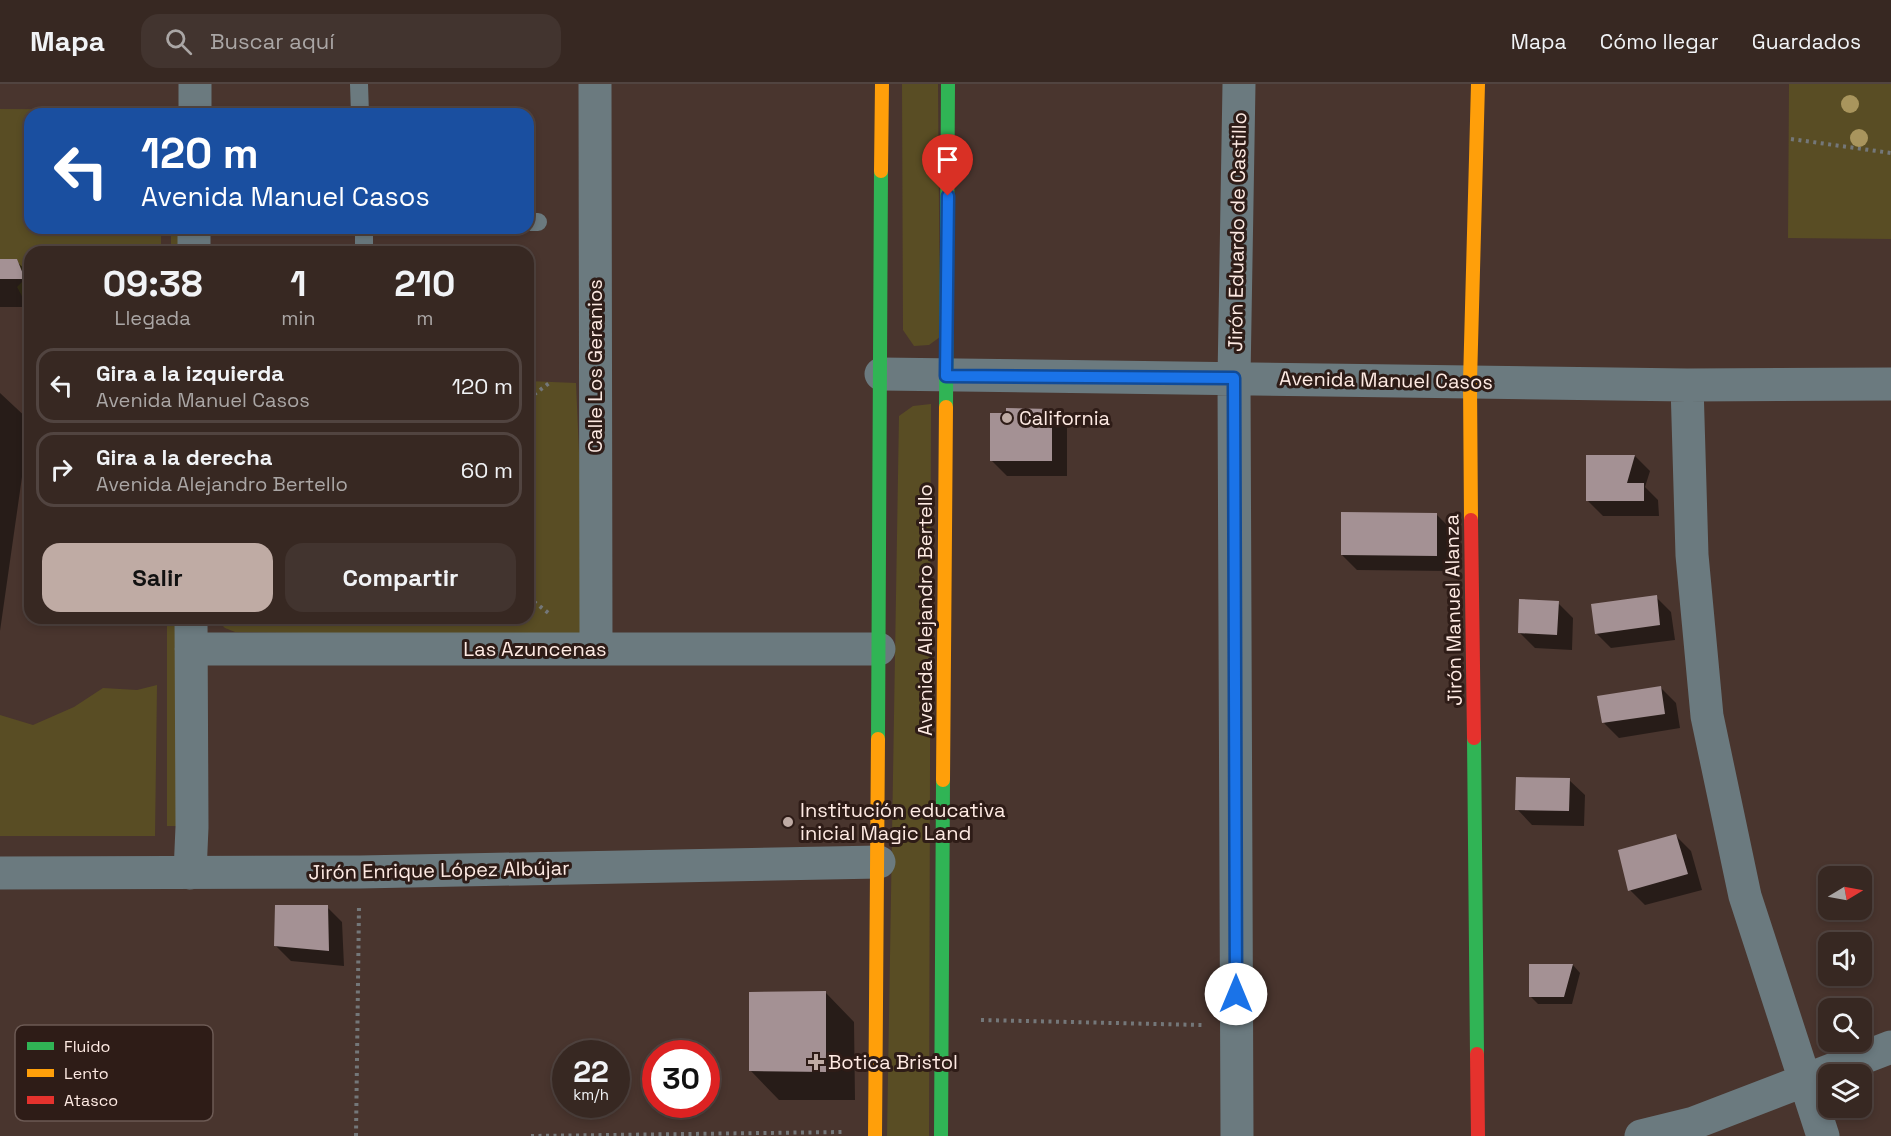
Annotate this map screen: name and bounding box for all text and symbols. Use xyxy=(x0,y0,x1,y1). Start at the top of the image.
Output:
search box xyxy=(141,14,561,68)
text: Mapa xyxy=(30,23,105,59)
icon: search xyxy=(162,25,195,58)
text: Buscar aquí xyxy=(210,27,335,55)
text: Mapa xyxy=(1511,28,1567,55)
text: Cómo llegar xyxy=(1600,28,1719,55)
text: Guardados xyxy=(1752,28,1861,55)
street label: Jirón Eduardo de Castillo xyxy=(1222,112,1252,352)
text: 120 m xyxy=(141,127,259,180)
icon: left xyxy=(42,132,120,210)
pin xyxy=(922,134,973,196)
icon: arrive xyxy=(931,143,964,176)
text: Avenida Manuel Casos xyxy=(141,179,430,214)
text: 09:38 xyxy=(103,261,203,307)
text: 1 xyxy=(290,261,307,307)
text: 210 xyxy=(394,261,455,307)
street label: Calle Los Geranios xyxy=(582,279,608,453)
text: Llegada xyxy=(115,305,191,331)
text: min xyxy=(281,305,316,331)
text: m xyxy=(416,305,433,331)
text: Gira a la izquierda xyxy=(96,359,284,387)
street label: Avenida Manuel Casos xyxy=(1279,365,1493,395)
icon: left xyxy=(45,369,78,402)
text: 120 m xyxy=(452,372,513,400)
text: Avenida Manuel Casos xyxy=(96,387,310,413)
place label: California xyxy=(1019,405,1110,431)
marker: California xyxy=(1000,411,1014,425)
text: Gira a la derecha xyxy=(96,443,273,471)
icon: right xyxy=(45,453,78,486)
text: 60 m xyxy=(461,456,513,484)
text: Avenida Alejandro Bertello xyxy=(96,471,348,497)
street label: Avenida Alejandro Bertello xyxy=(912,484,938,736)
street label: Jirón Manuel Alanza xyxy=(1438,514,1468,706)
button: Salir xyxy=(42,543,273,612)
button: Compartir xyxy=(285,543,516,612)
street label: Las Azuncenas xyxy=(463,636,607,662)
place label: Institución educativa inicial Magic Land xyxy=(800,797,1005,846)
marker: Institución educativa inicial Magic Land xyxy=(781,815,795,829)
street label: Jirón Enrique López Albújar xyxy=(308,855,570,885)
north arrow xyxy=(1818,866,1872,920)
map controls xyxy=(1818,866,1872,1118)
button: sound xyxy=(1818,932,1872,986)
position arrow xyxy=(1204,962,1268,1026)
button: search xyxy=(1818,998,1872,1052)
legend xyxy=(15,1025,213,1121)
text: Fluido xyxy=(64,1036,110,1057)
speed limit sign: 30 xyxy=(642,1040,720,1118)
place label: Botica Bristol xyxy=(828,1049,958,1075)
text: 22 xyxy=(573,1052,609,1091)
marker: Botica Bristol xyxy=(809,1055,823,1069)
text: Lento xyxy=(64,1063,109,1084)
button: layers xyxy=(1818,1064,1872,1118)
text: km/h xyxy=(573,1085,609,1104)
text: Atasco xyxy=(64,1090,118,1111)

